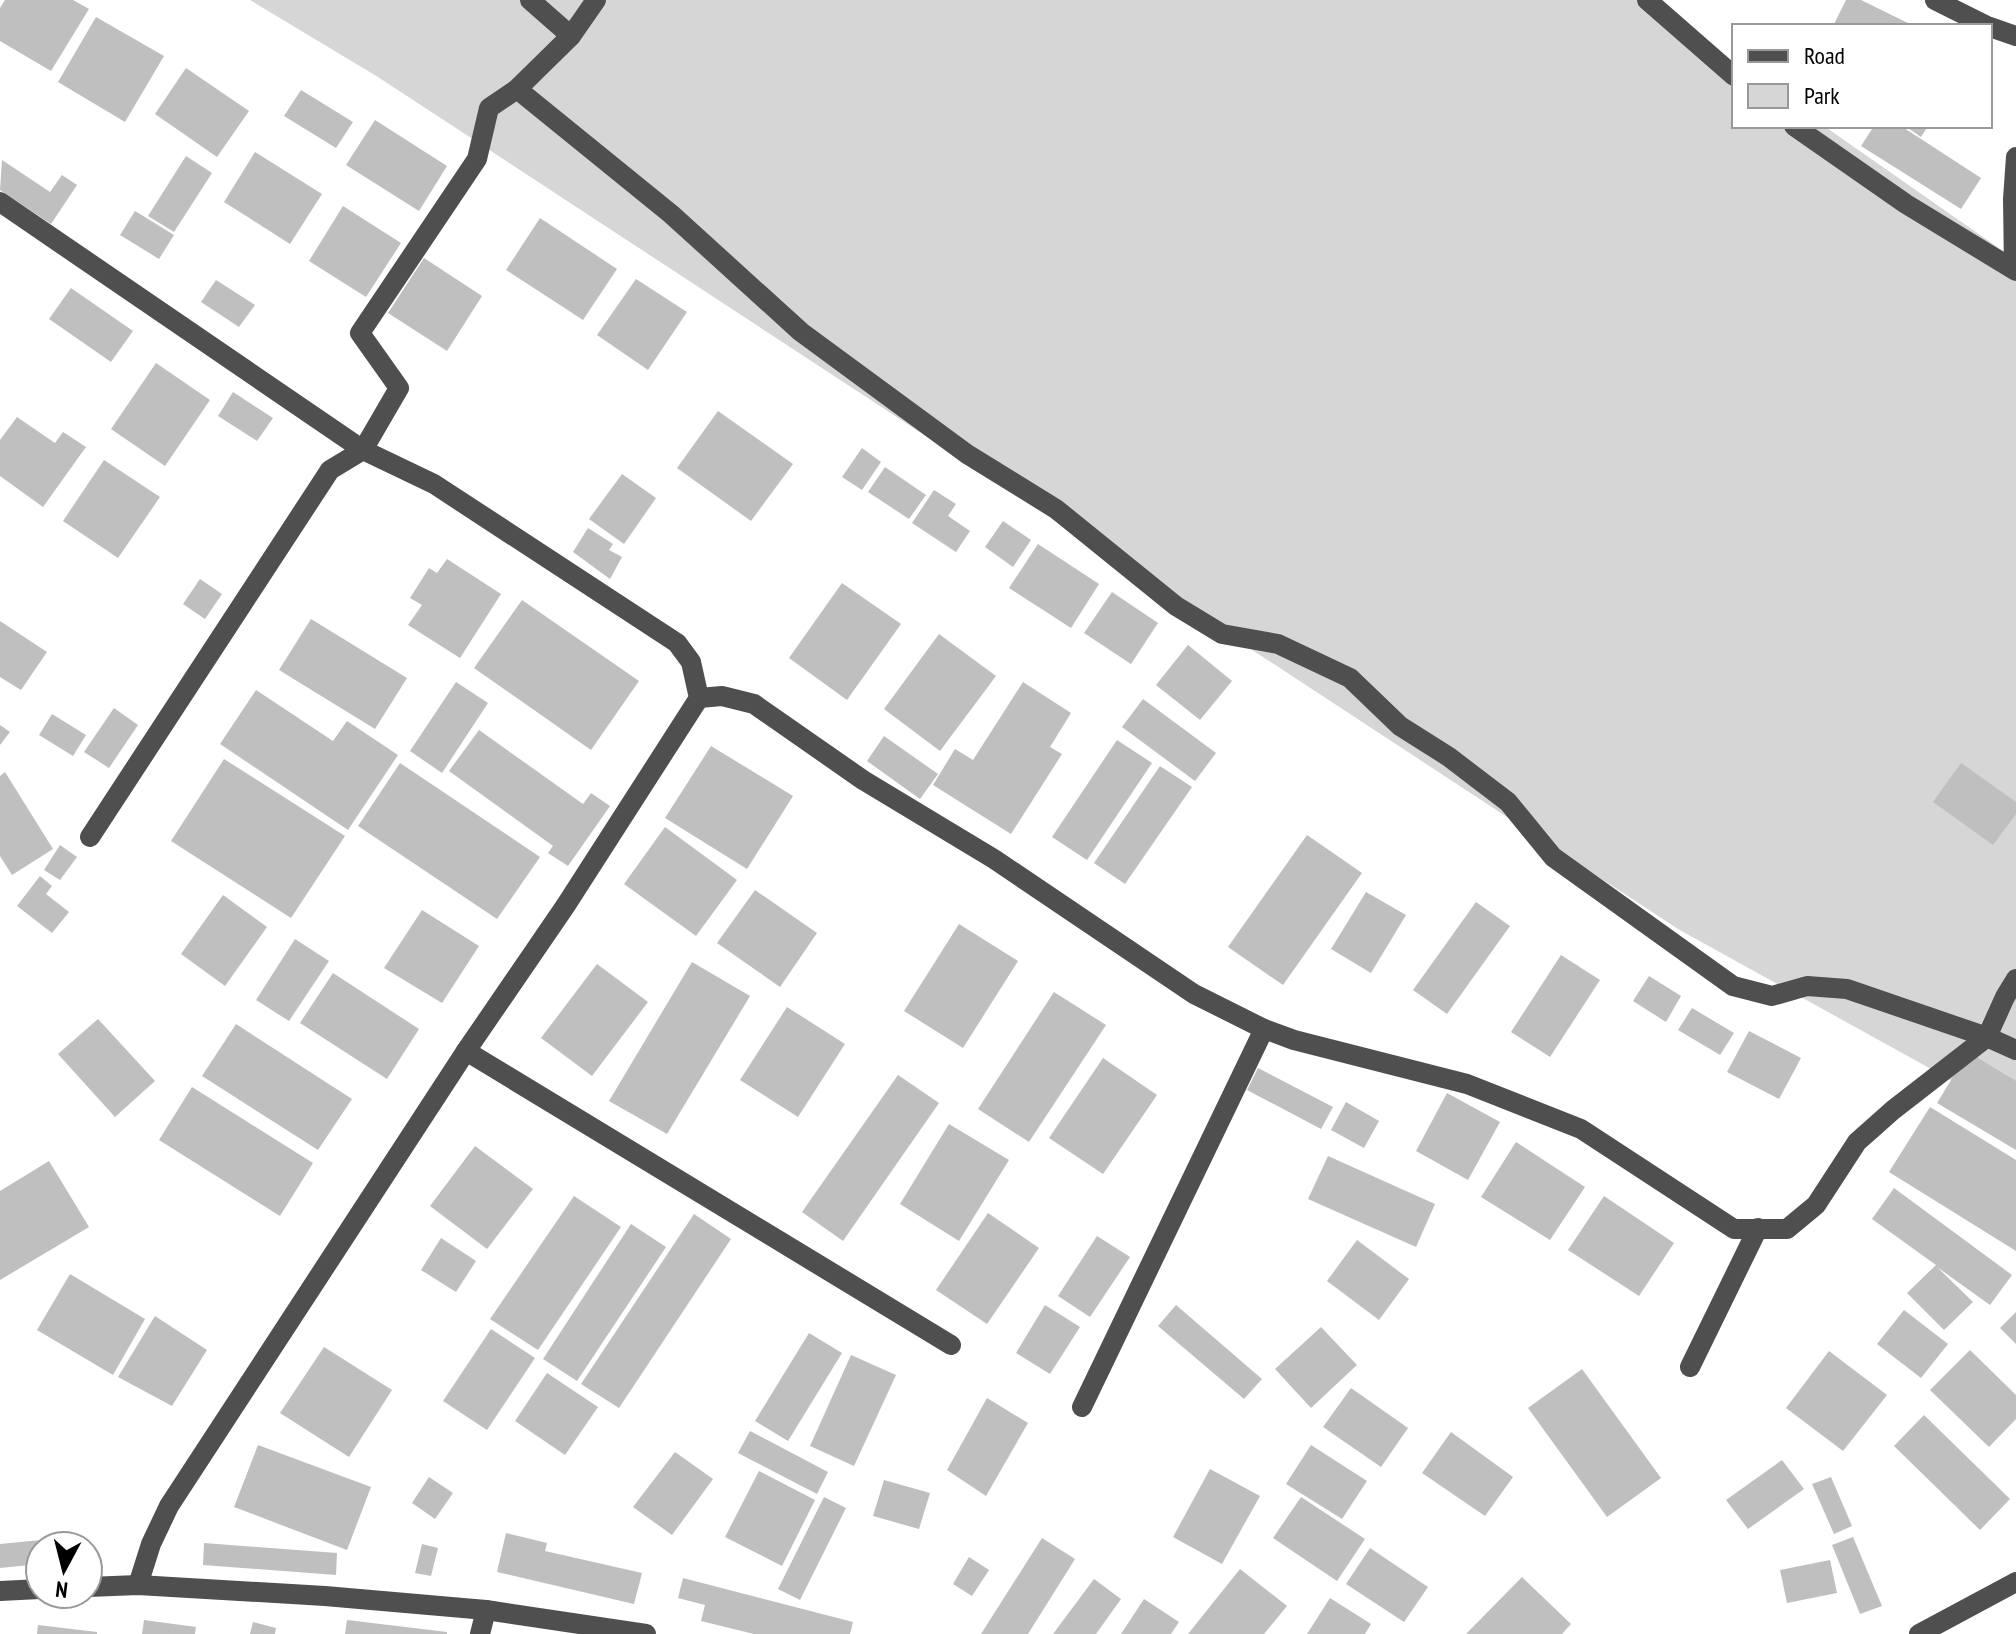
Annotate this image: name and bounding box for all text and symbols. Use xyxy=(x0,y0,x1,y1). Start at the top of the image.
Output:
legend xyxy=(1732,24,1992,128)
text: Road xyxy=(1804,40,1845,71)
text: Park xyxy=(1804,80,1840,111)
north arrow xyxy=(24,1530,104,1610)
text: N xyxy=(54,1575,69,1604)

